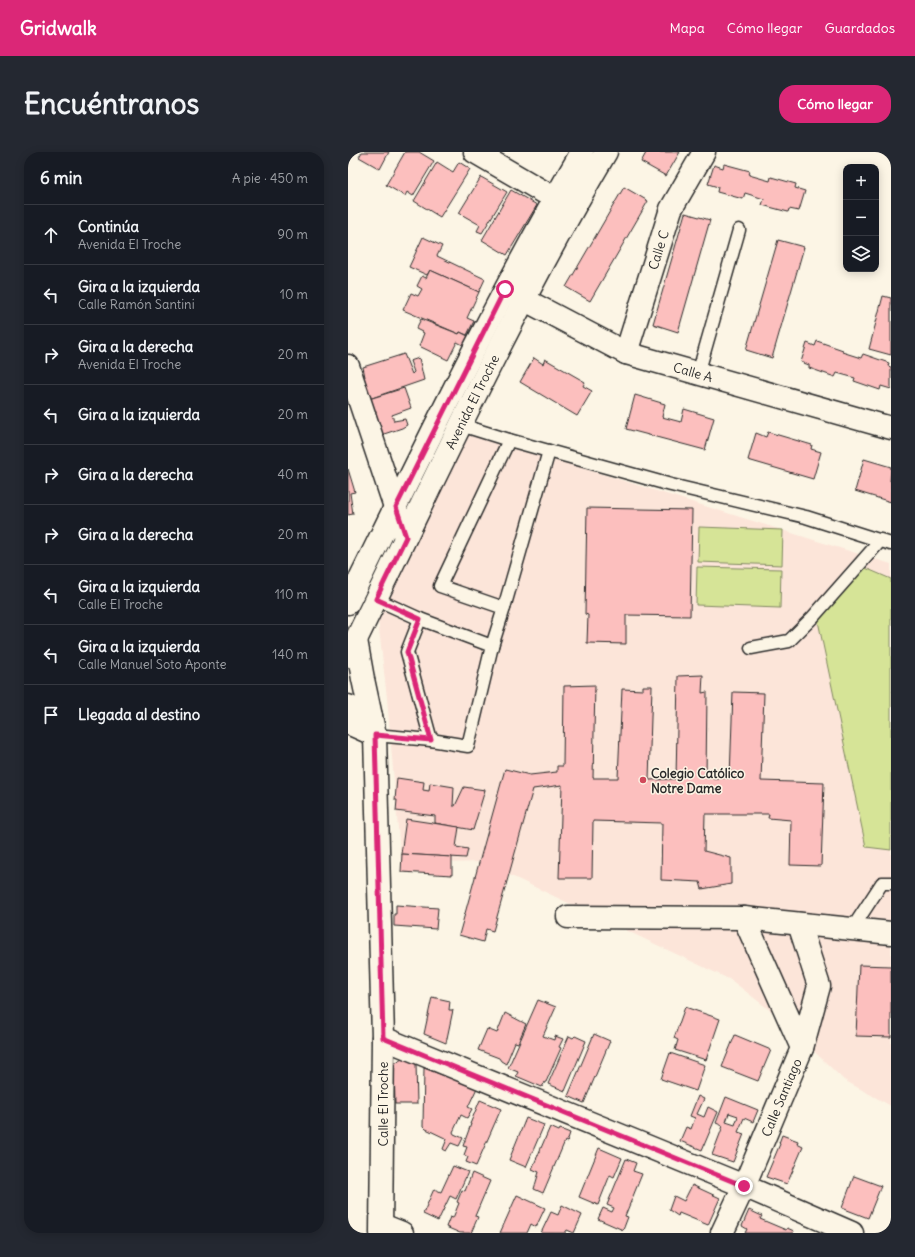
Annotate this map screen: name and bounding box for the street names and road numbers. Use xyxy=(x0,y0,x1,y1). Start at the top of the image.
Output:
street label: Calle C xyxy=(645,228,673,272)
street label: Avenida El Troche xyxy=(442,352,503,452)
street label: Calle A xyxy=(671,359,715,386)
street label: Calle Santiago xyxy=(758,1056,806,1139)
street label: Calle El Troche xyxy=(375,1062,392,1146)

